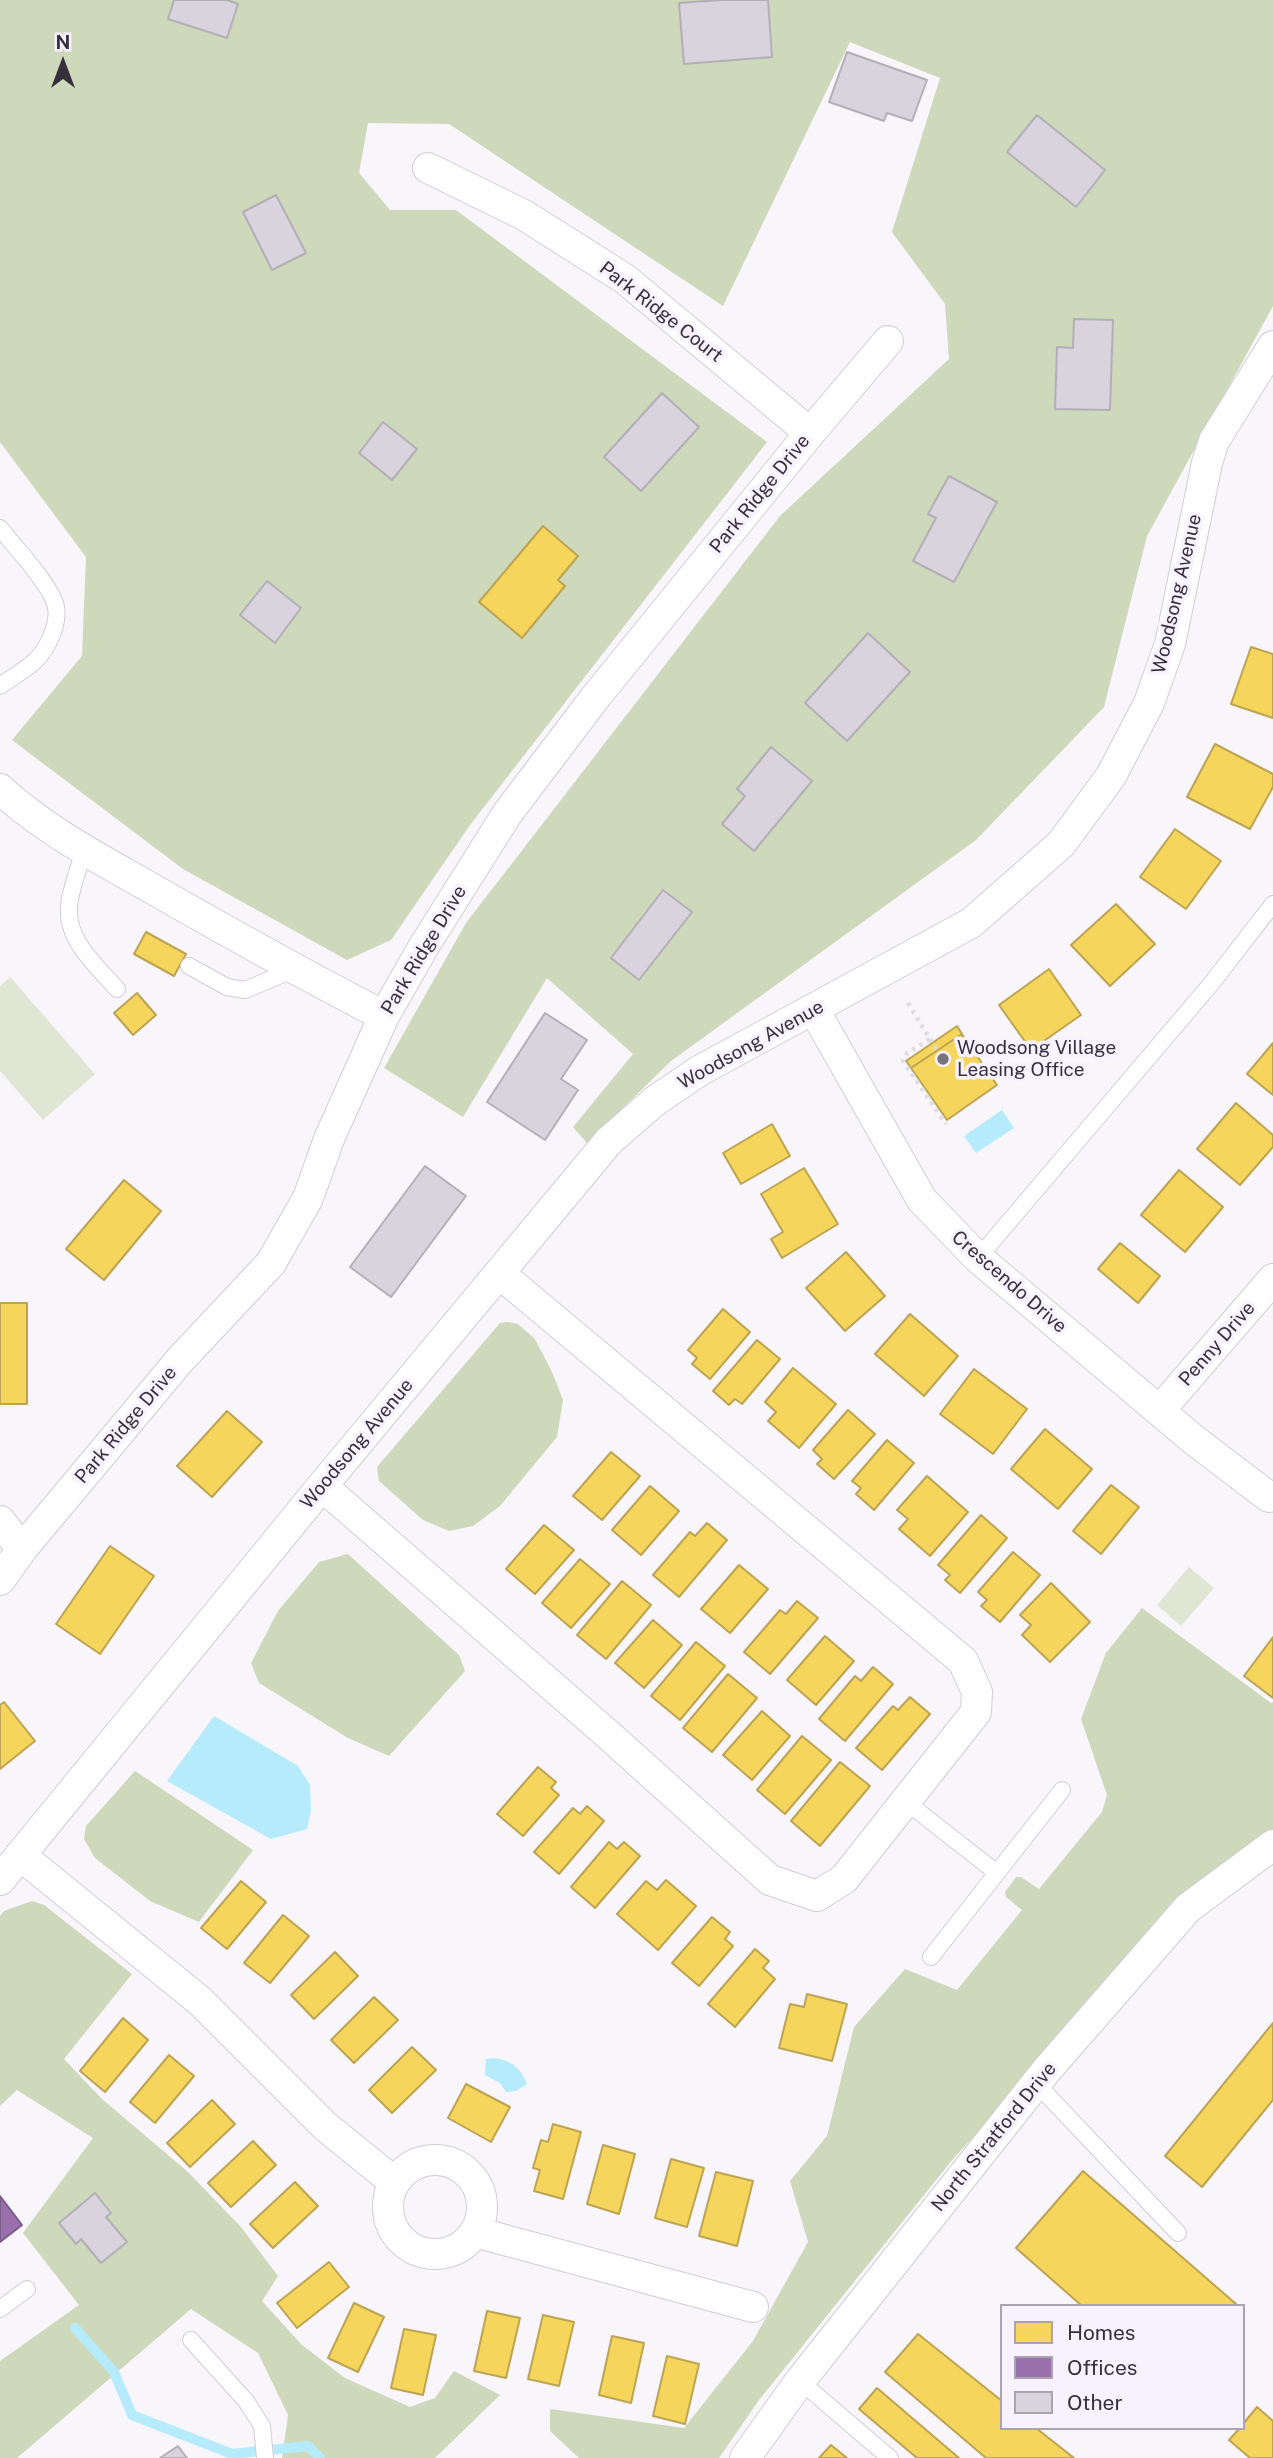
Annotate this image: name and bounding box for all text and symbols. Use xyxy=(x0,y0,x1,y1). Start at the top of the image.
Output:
north arrow xyxy=(28,28,98,98)
text: N xyxy=(56,31,70,53)
street label: Park Ridge Court xyxy=(595,257,727,367)
street label: Park Ridge Drive xyxy=(705,430,815,558)
street label: Woodsong Avenue xyxy=(1148,512,1206,676)
street label: Park Ridge Drive xyxy=(377,881,471,1019)
street label: Woodsong Avenue xyxy=(674,995,828,1095)
place label: Woodsong Village Leasing Office xyxy=(957,1037,1116,1081)
marker: Woodsong Village Leasing Office xyxy=(935,1051,951,1067)
street label: Crescendo Drive xyxy=(947,1226,1071,1338)
street label: Penny Drive xyxy=(1174,1297,1260,1391)
street label: Park Ridge Drive xyxy=(70,1362,182,1488)
street label: Woodsong Avenue xyxy=(296,1374,418,1514)
street label: North Stratford Drive xyxy=(927,2058,1061,2216)
legend xyxy=(1000,2304,1245,2430)
text: Homes xyxy=(1067,2320,1135,2345)
text: Offices xyxy=(1067,2355,1137,2380)
text: Other xyxy=(1067,2390,1123,2415)

